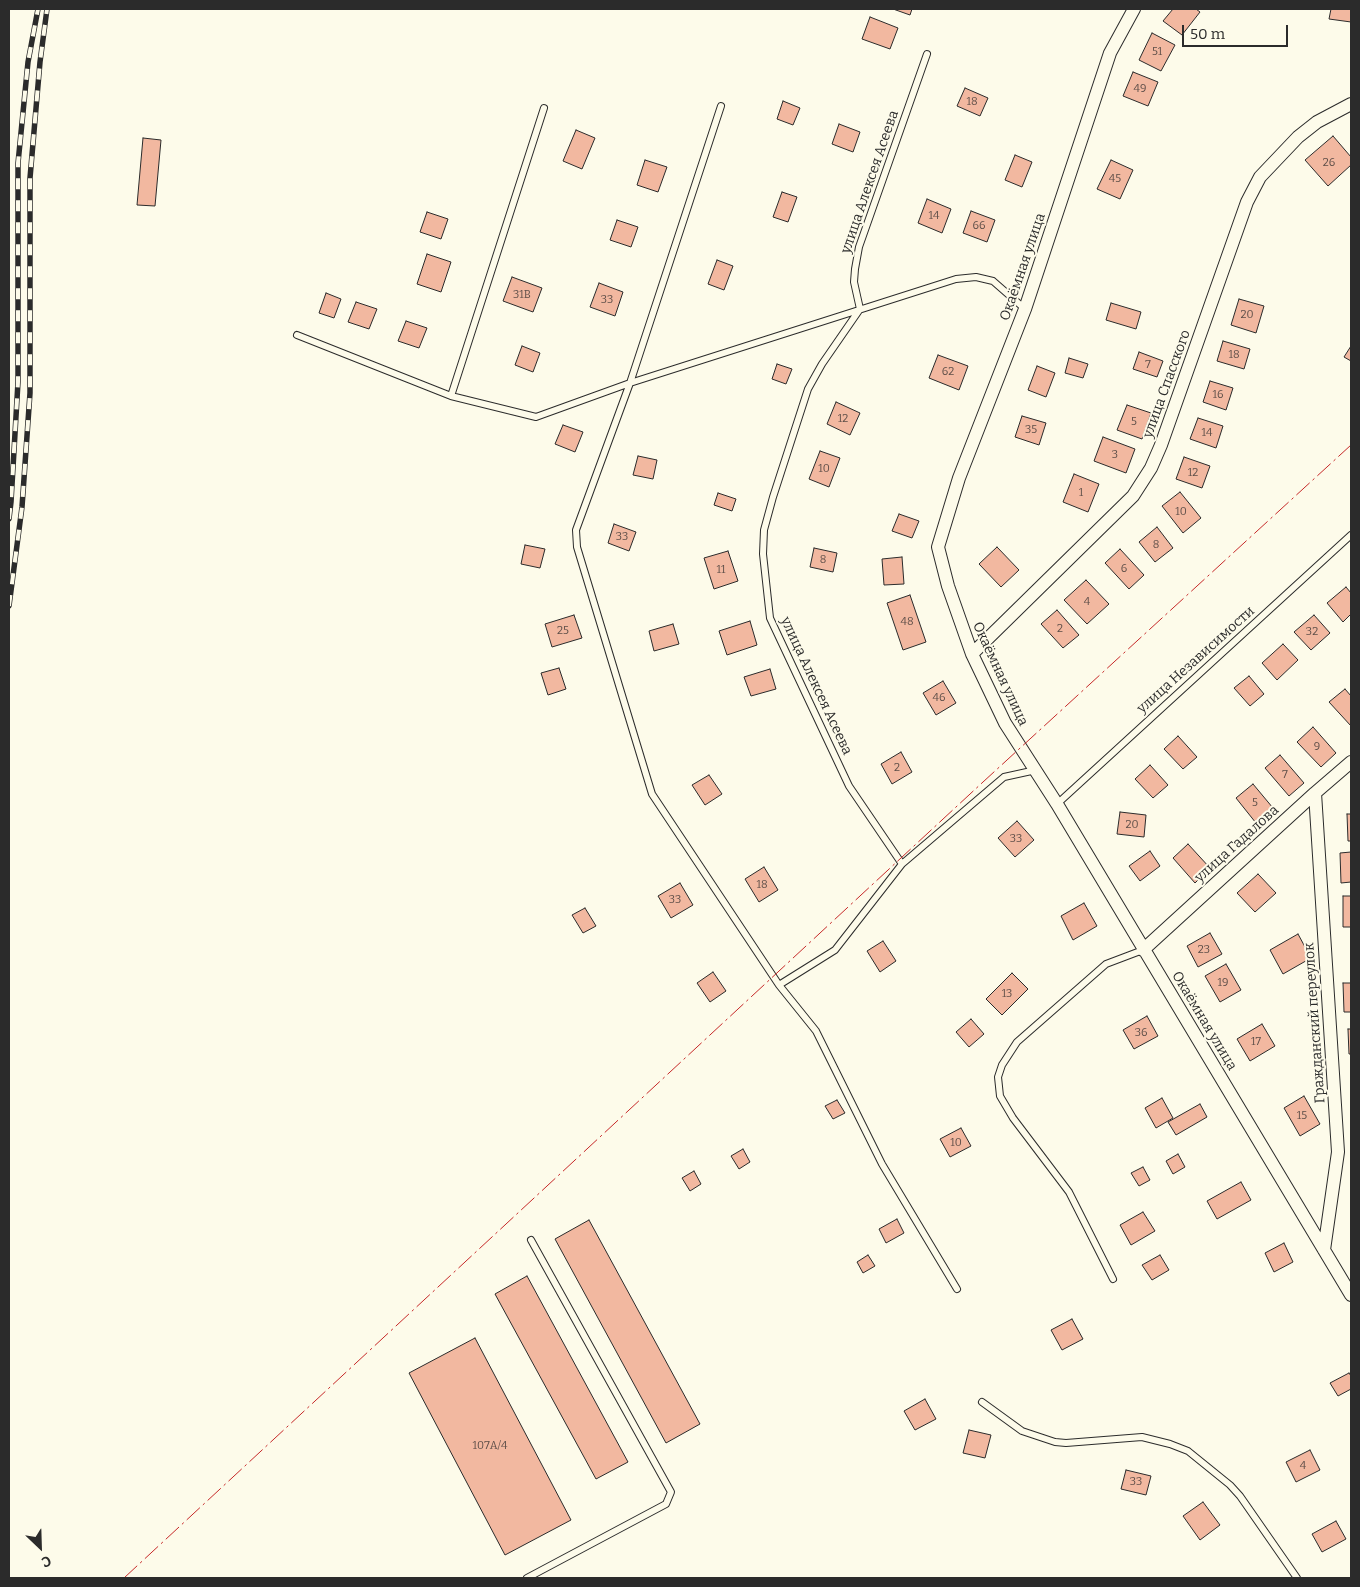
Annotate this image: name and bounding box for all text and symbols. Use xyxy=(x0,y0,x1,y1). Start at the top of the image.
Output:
scale bar xyxy=(1185,15,1291,47)
text: 50 m xyxy=(1190,25,1225,43)
house number: 51 xyxy=(1152,45,1162,59)
house number: 49 xyxy=(1134,82,1146,96)
house number: 18 xyxy=(966,95,978,109)
street label: улица Алексея Асеева xyxy=(838,108,902,256)
house number: 26 xyxy=(1323,156,1335,170)
house number: 45 xyxy=(1109,172,1121,186)
house number: 14 xyxy=(929,209,939,223)
street label: Окаёмная улица xyxy=(997,211,1049,323)
house number: 66 xyxy=(973,219,985,233)
house number: 31В xyxy=(513,288,531,302)
house number: 33 xyxy=(601,293,613,307)
house number: 20 xyxy=(1240,308,1254,322)
street label: улица Спасского xyxy=(1140,328,1194,440)
house number: 18 xyxy=(1228,348,1240,362)
house number: 7 xyxy=(1145,358,1151,372)
house number: 62 xyxy=(942,365,954,379)
house number: 16 xyxy=(1213,388,1223,402)
house number: 12 xyxy=(838,412,848,426)
house number: 5 xyxy=(1131,415,1137,429)
house number: 35 xyxy=(1025,423,1037,437)
house number: 14 xyxy=(1202,426,1212,440)
house number: 3 xyxy=(1112,448,1118,462)
house number: 10 xyxy=(818,462,830,476)
house number: 12 xyxy=(1188,466,1198,480)
house number: 1 xyxy=(1079,486,1083,500)
house number: 10 xyxy=(1175,505,1187,519)
house number: 33 xyxy=(616,530,628,544)
house number: 8 xyxy=(1153,538,1159,552)
house number: 8 xyxy=(820,553,826,567)
house number: 6 xyxy=(1121,562,1127,576)
house number: 11 xyxy=(717,563,725,577)
house number: 4 xyxy=(1084,595,1090,609)
street label: улица Независимости xyxy=(1134,603,1258,717)
street label: улица Алексея Асеева xyxy=(777,614,855,758)
house number: 48 xyxy=(900,615,914,629)
street label: Окаёмная улица xyxy=(969,619,1031,729)
house number: 2 xyxy=(1057,622,1063,636)
house number: 25 xyxy=(557,624,569,638)
house number: 32 xyxy=(1306,625,1318,639)
house number: 46 xyxy=(933,691,945,705)
house number: 9 xyxy=(1314,740,1320,754)
house number: 2 xyxy=(894,761,900,775)
house number: 7 xyxy=(1282,768,1288,782)
house number: 5 xyxy=(1252,796,1258,810)
street label: улица Гадалова xyxy=(1192,802,1282,886)
house number: 20 xyxy=(1125,818,1139,832)
house number: 33 xyxy=(1010,832,1022,846)
house number: 18 xyxy=(756,878,768,892)
house number: 33 xyxy=(669,893,681,907)
street label: Гражданский переулок xyxy=(1301,942,1329,1104)
house number: 23 xyxy=(1198,943,1210,957)
street label: Окаёмная улица xyxy=(1168,968,1240,1074)
house number: 19 xyxy=(1218,976,1228,990)
house number: 13 xyxy=(1002,987,1012,1001)
house number: 36 xyxy=(1135,1026,1147,1040)
house number: 17 xyxy=(1251,1035,1261,1049)
house number: 15 xyxy=(1297,1109,1307,1123)
house number: 10 xyxy=(950,1136,962,1150)
house number: 107А/4 xyxy=(473,1439,507,1453)
house number: 4 xyxy=(1300,1459,1306,1473)
house number: 33 xyxy=(1130,1475,1142,1489)
north arrow xyxy=(15,1522,65,1572)
text: С xyxy=(39,1552,54,1571)

